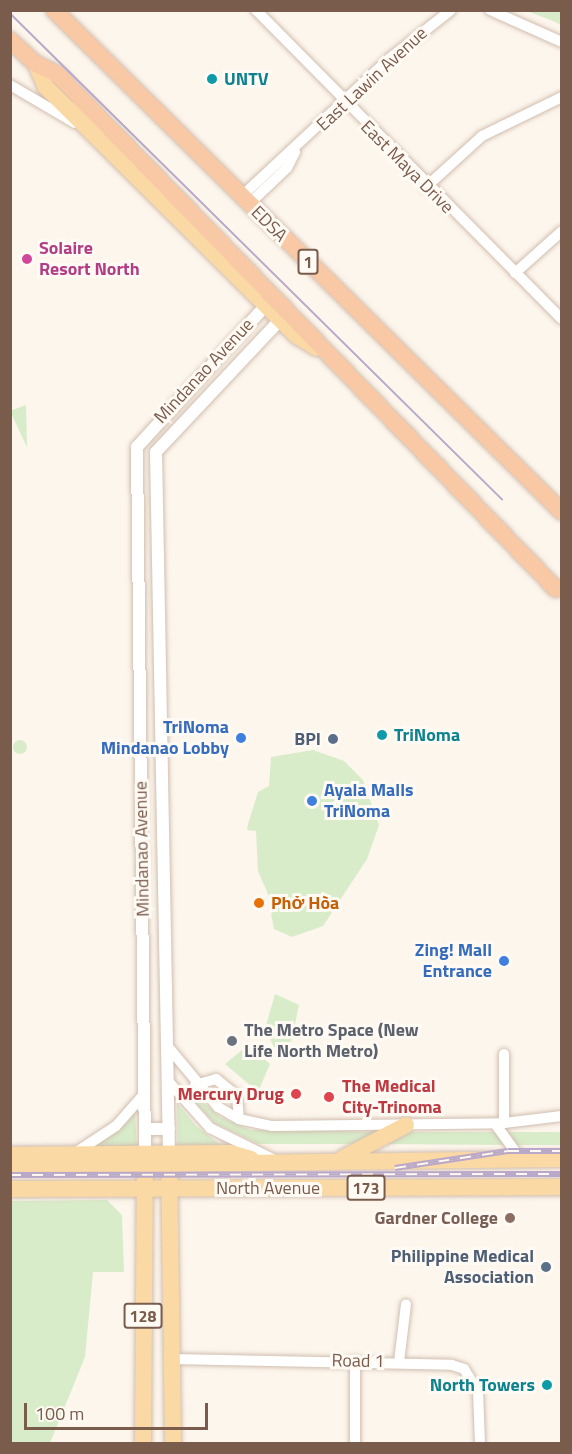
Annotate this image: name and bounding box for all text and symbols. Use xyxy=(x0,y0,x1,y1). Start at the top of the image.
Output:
street label: East Lawin Avenue xyxy=(312,22,432,136)
place label: UNTV xyxy=(224,68,269,90)
marker: UNTV xyxy=(205,72,219,86)
street label: East Maya Drive xyxy=(356,116,458,218)
street label: EDSA xyxy=(247,202,291,246)
place label: Solaire Resort North xyxy=(39,238,140,280)
road number: 1 xyxy=(298,249,318,275)
marker: Solaire Resort North xyxy=(20,252,34,266)
street label: Mindanao Avenue xyxy=(150,314,258,428)
place label: TriNoma Mindanao Lobby xyxy=(101,717,229,760)
place label: TriNoma xyxy=(394,724,460,746)
place label: BPI xyxy=(294,728,321,750)
marker: TriNoma xyxy=(375,728,389,742)
marker: TriNoma Mindanao Lobby xyxy=(234,731,248,745)
marker: BPI xyxy=(326,732,340,746)
place label: Ayala Malls TriNoma xyxy=(324,780,413,822)
street label: Mindanao Avenue xyxy=(130,781,154,917)
marker: Ayala Malls TriNoma xyxy=(305,794,319,808)
place label: Phở Hòa xyxy=(271,892,338,914)
marker: Phở Hòa xyxy=(252,896,266,910)
place label: Zing! Mall Entrance xyxy=(415,940,492,982)
marker: Zing! Mall Entrance xyxy=(497,954,511,968)
place label: The Metro Space (New Life North Metro) xyxy=(244,1020,419,1062)
marker: The Metro Space (New Life North Metro) xyxy=(225,1034,239,1048)
place label: The Medical City-Trinoma xyxy=(342,1076,442,1118)
place label: Mercury Drug xyxy=(177,1083,284,1105)
marker: Mercury Drug xyxy=(289,1087,303,1101)
marker: The Medical City-Trinoma xyxy=(320,1088,338,1106)
road number: 173 xyxy=(346,1175,386,1201)
street label: North Avenue xyxy=(216,1177,320,1199)
place label: Gardner College xyxy=(375,1207,498,1229)
marker: Gardner College xyxy=(503,1211,517,1225)
place label: Philippine Medical Association xyxy=(391,1246,534,1288)
marker: Philippine Medical Association xyxy=(539,1260,553,1274)
road number: 128 xyxy=(124,1303,162,1329)
street label: Road 1 xyxy=(331,1350,385,1372)
place label: North Towers xyxy=(430,1374,535,1396)
marker: North Towers xyxy=(540,1378,554,1392)
scale bar xyxy=(27,1391,212,1429)
text: 100 m xyxy=(35,1400,84,1427)

